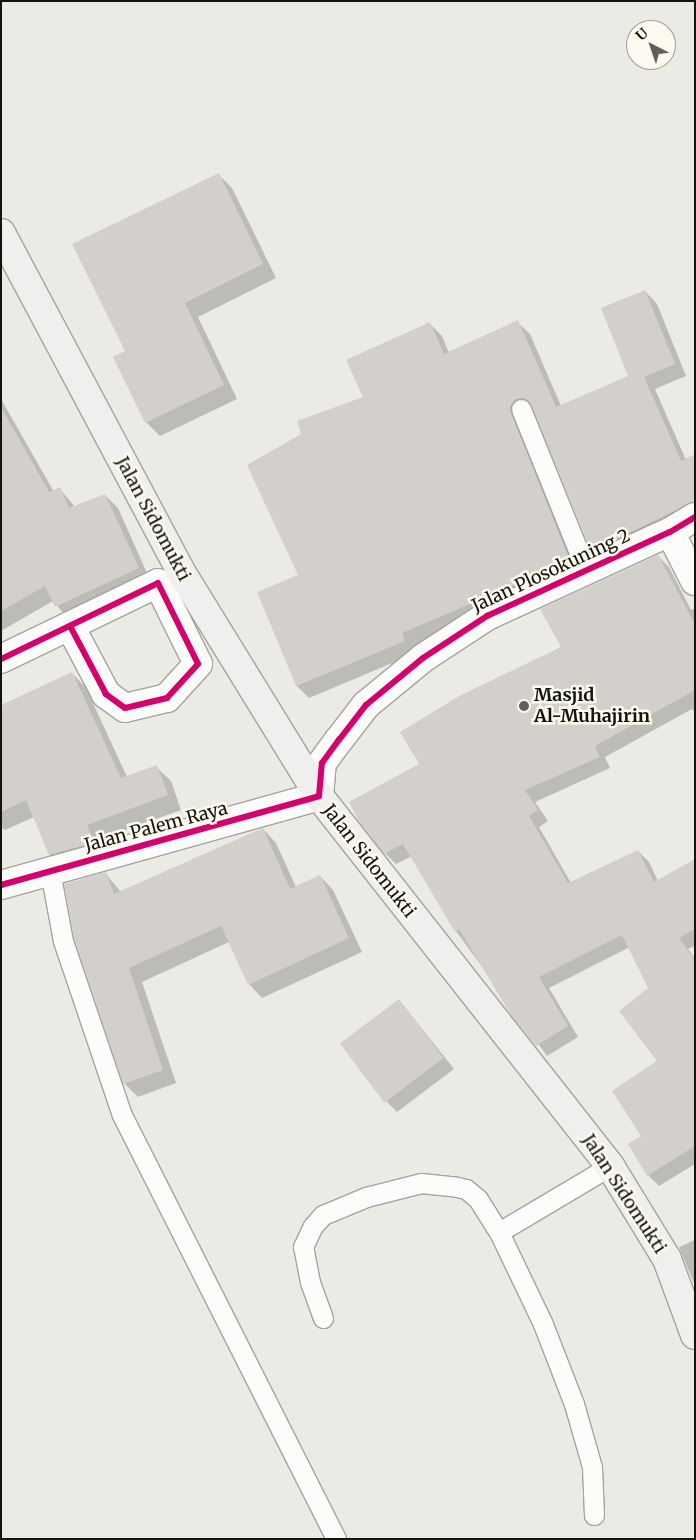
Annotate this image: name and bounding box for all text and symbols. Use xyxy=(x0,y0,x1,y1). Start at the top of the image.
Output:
north arrow xyxy=(626,20,676,70)
text: U xyxy=(632,24,652,45)
street label: Jalan Sidomukti xyxy=(111,453,195,585)
street label: Jalan Plosokuning 2 xyxy=(469,525,633,617)
place label: Masjid Al-Muhajirin xyxy=(534,685,650,728)
marker: Masjid Al-Muhajirin xyxy=(518,700,530,712)
street label: Jalan Palem Raya xyxy=(82,797,230,857)
street label: Jalan Sidomukti xyxy=(318,800,420,922)
street label: Jalan Sidomukti xyxy=(577,1130,671,1258)

